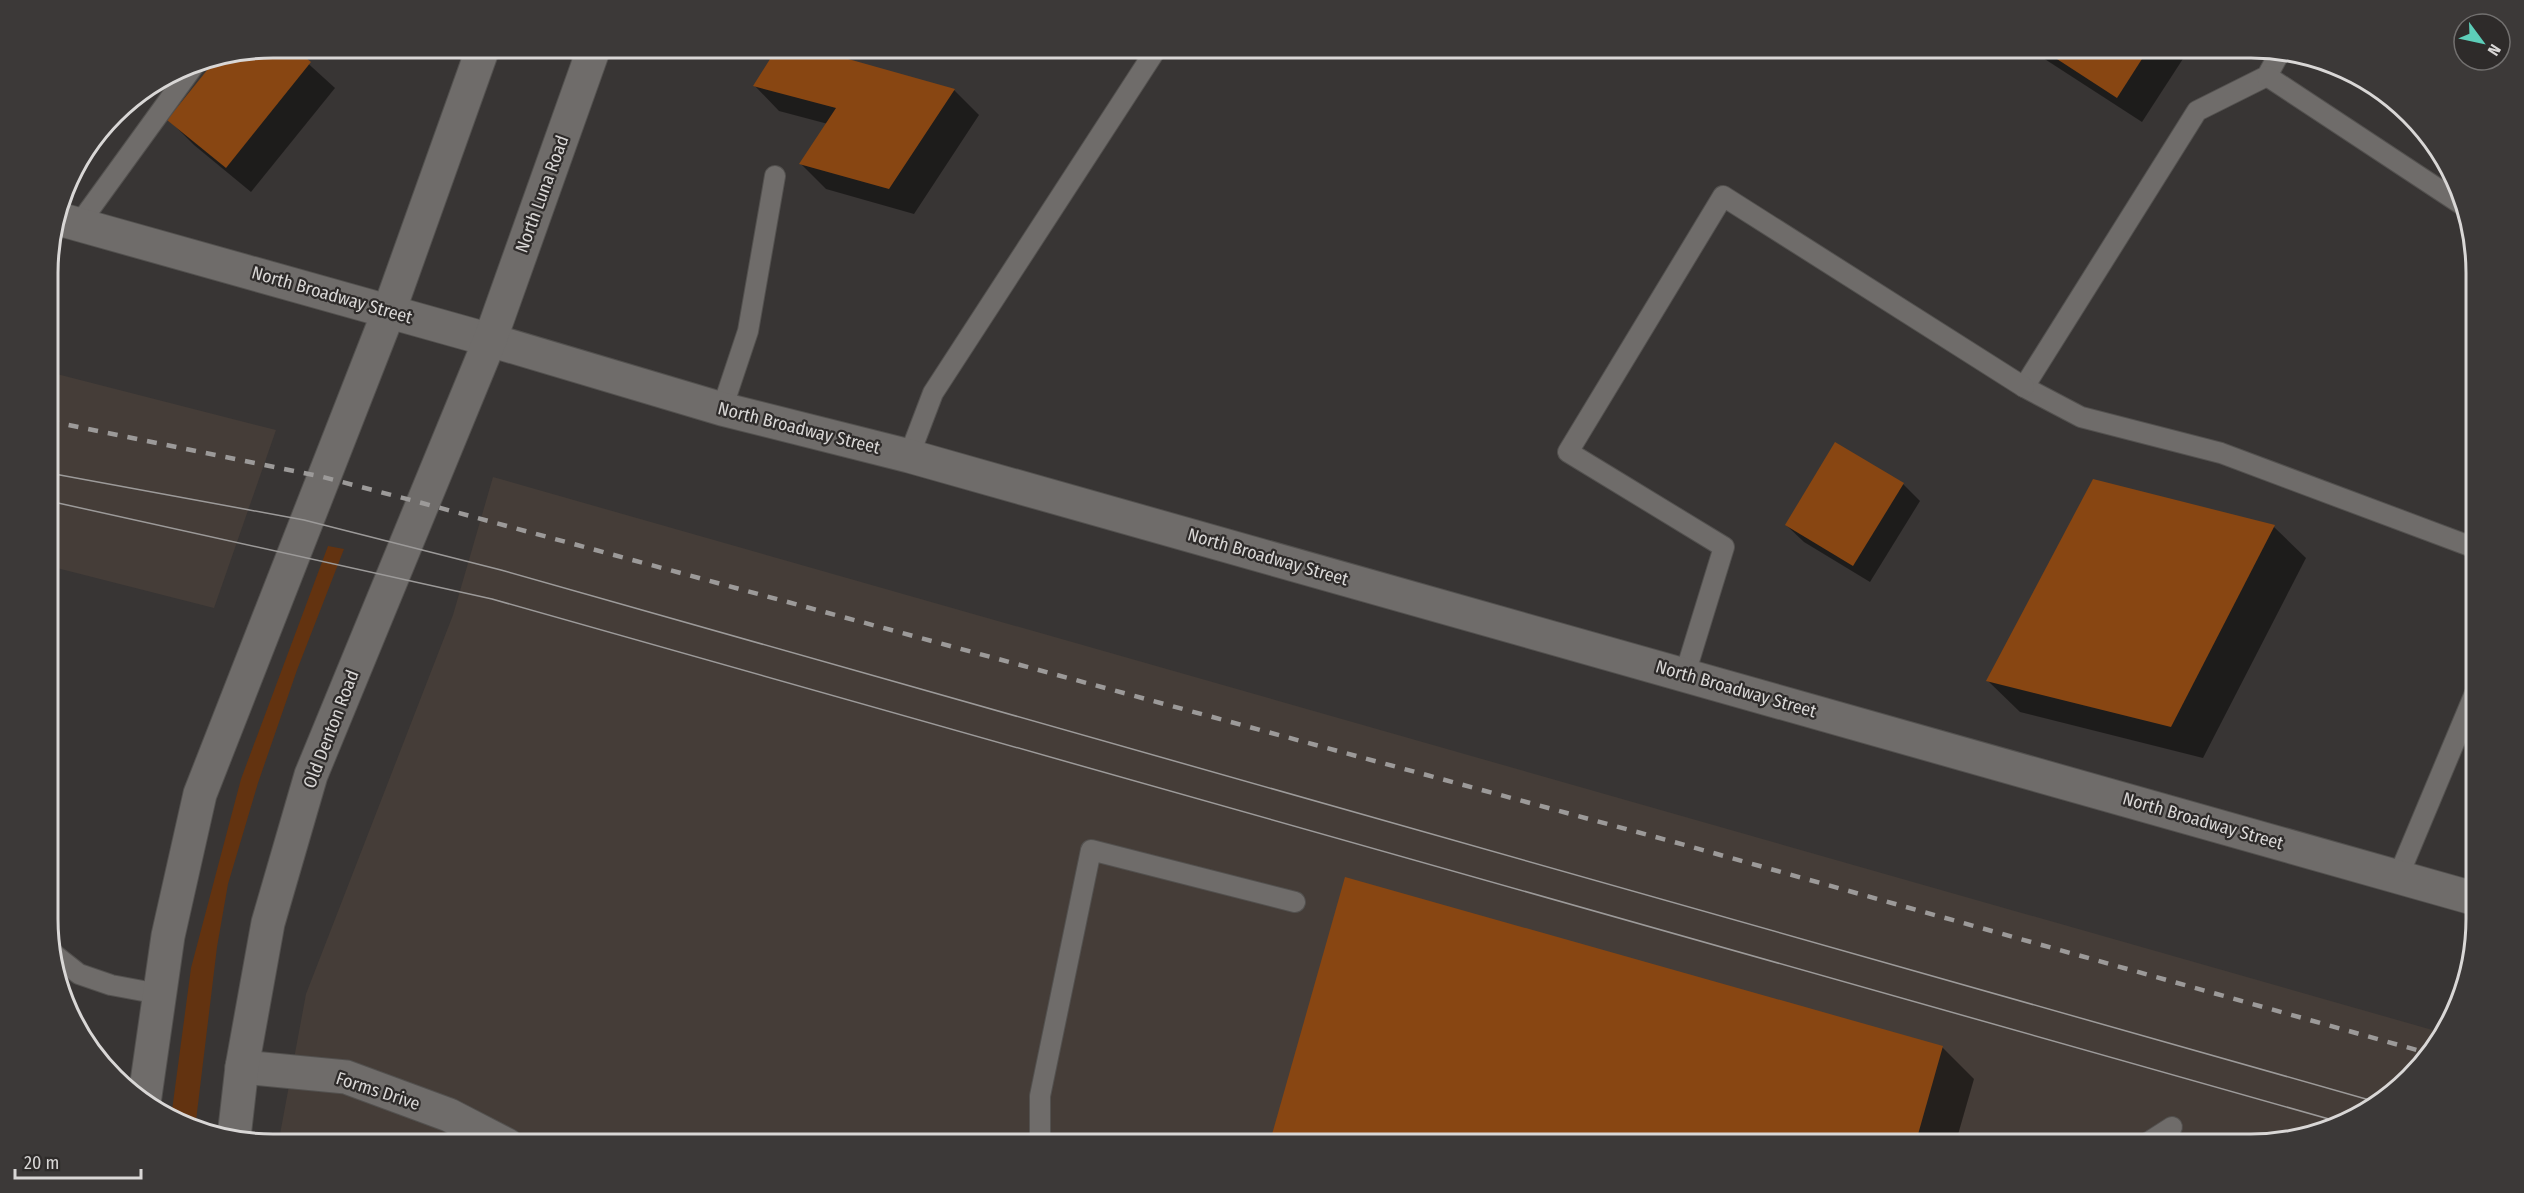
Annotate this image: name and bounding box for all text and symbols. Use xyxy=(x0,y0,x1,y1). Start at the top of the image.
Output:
north arrow xyxy=(2452,12,2512,72)
text: N xyxy=(2484,41,2505,59)
street label: North Luna Road xyxy=(511,132,573,256)
street label: North Broadway Street xyxy=(249,262,415,329)
street label: North Broadway Street xyxy=(716,397,882,459)
street label: North Broadway Street xyxy=(1185,524,1351,591)
street label: North Broadway Street xyxy=(1653,656,1819,723)
street label: Old Denton Road xyxy=(298,667,364,791)
street label: North Broadway Street xyxy=(2120,788,2286,855)
street label: Forms Drive xyxy=(333,1067,423,1115)
scale bar xyxy=(15,1142,141,1180)
text: 20 m xyxy=(24,1152,59,1174)

